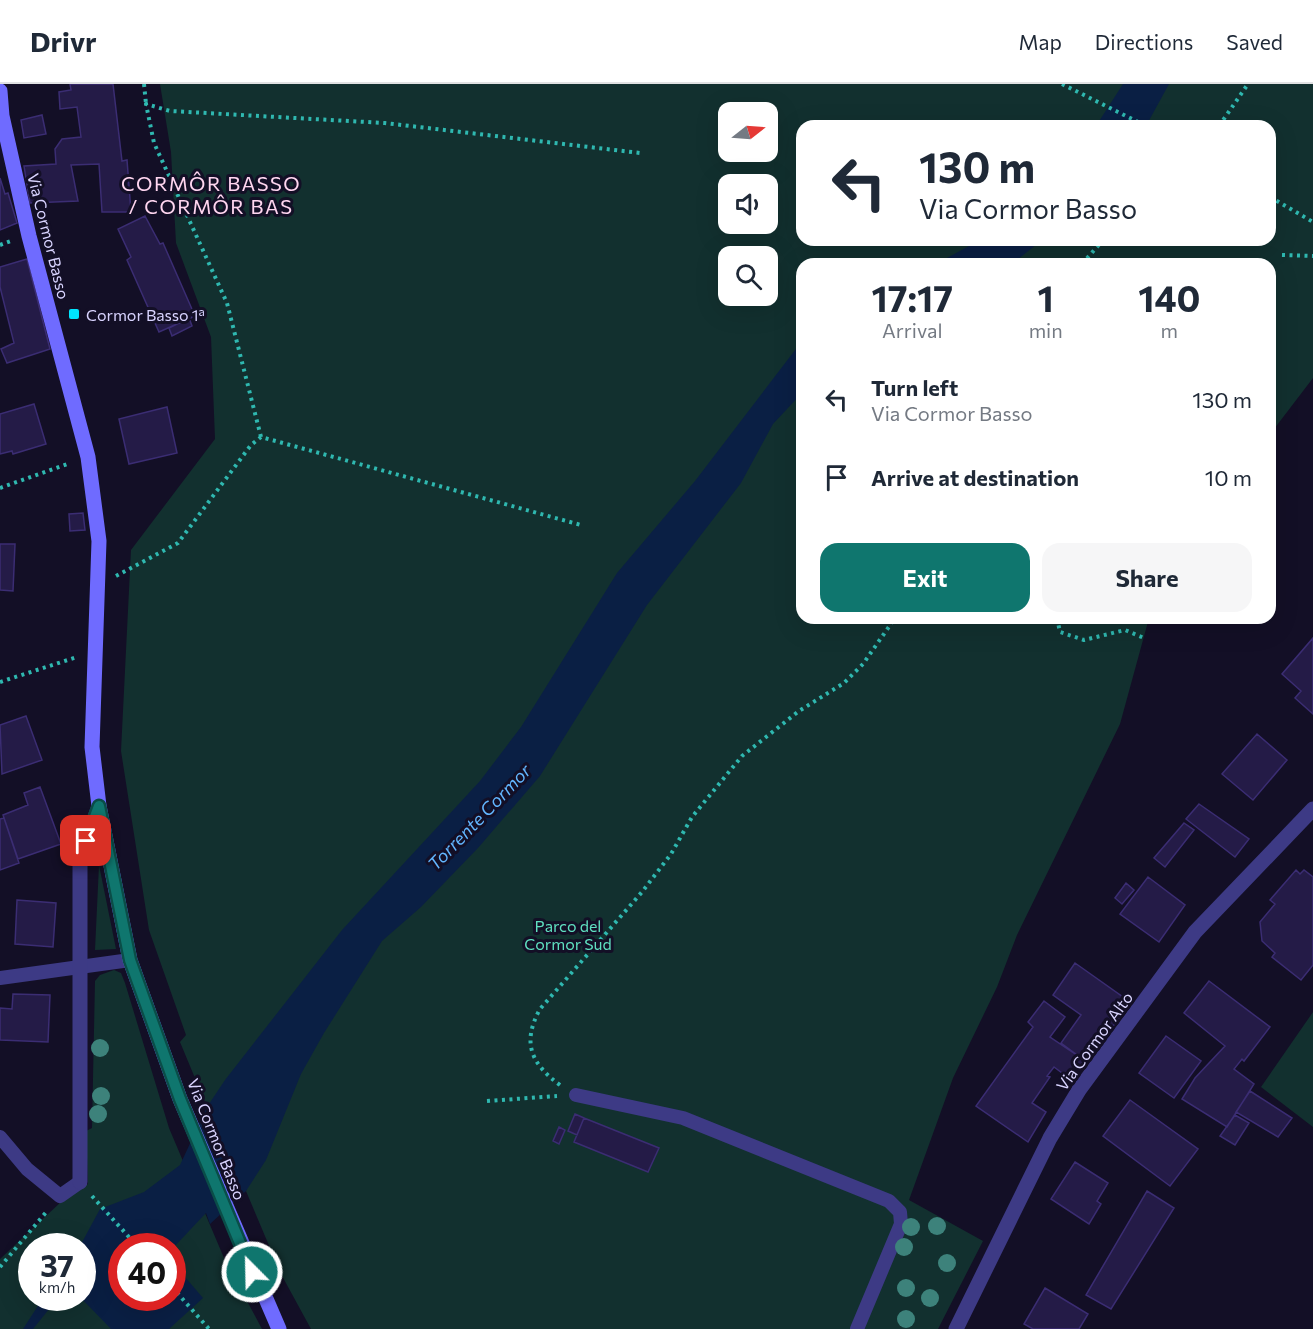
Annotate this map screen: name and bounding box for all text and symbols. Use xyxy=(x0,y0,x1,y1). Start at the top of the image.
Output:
text: Drivr xyxy=(30,24,97,58)
text: Map xyxy=(1019,29,1062,54)
text: Directions xyxy=(1095,29,1193,54)
text: Saved xyxy=(1226,29,1283,54)
north arrow xyxy=(718,102,778,162)
map controls xyxy=(718,102,778,306)
text: 130 m xyxy=(919,140,1035,192)
icon: left xyxy=(820,144,898,222)
street label: Via Cormor Basso xyxy=(24,171,74,301)
district label: CORMÔR BASSO / CORMÔR BAS xyxy=(121,171,301,218)
button: sound xyxy=(718,174,778,234)
text: Via Cormor Basso xyxy=(919,192,1137,225)
button: search xyxy=(718,246,778,306)
text: 17:17 xyxy=(871,275,953,319)
text: 1 xyxy=(1038,275,1054,319)
text: 140 xyxy=(1138,275,1201,319)
place label: Cormor Basso 1ª xyxy=(86,305,205,324)
marker: Cormor Basso 1ª xyxy=(67,307,81,321)
text: Arrival xyxy=(882,318,943,342)
text: min xyxy=(1029,318,1063,342)
text: m xyxy=(1161,318,1178,342)
text: Turn left xyxy=(871,374,958,401)
icon: left xyxy=(820,383,853,416)
text: 130 m xyxy=(1192,386,1252,413)
text: Via Cormor Basso xyxy=(871,401,1033,425)
icon: arrive xyxy=(820,461,853,494)
text: Arrive at destination xyxy=(871,464,1079,491)
text: 10 m xyxy=(1205,464,1252,491)
button: Exit xyxy=(820,543,1030,612)
button: Share xyxy=(1042,543,1252,612)
water label: Torrente Cormor xyxy=(423,759,536,875)
pin xyxy=(60,815,111,866)
icon: arrive xyxy=(69,824,102,857)
park label: Parco del Cormor Sud xyxy=(524,916,612,953)
street label: Via Cormor Alto xyxy=(1052,988,1136,1094)
street label: Via Cormor Basso xyxy=(184,1076,250,1202)
speed limit sign: 40 xyxy=(108,1233,186,1311)
position arrow xyxy=(220,1240,284,1304)
text: 37 xyxy=(40,1246,74,1283)
text: km/h xyxy=(39,1278,75,1296)

